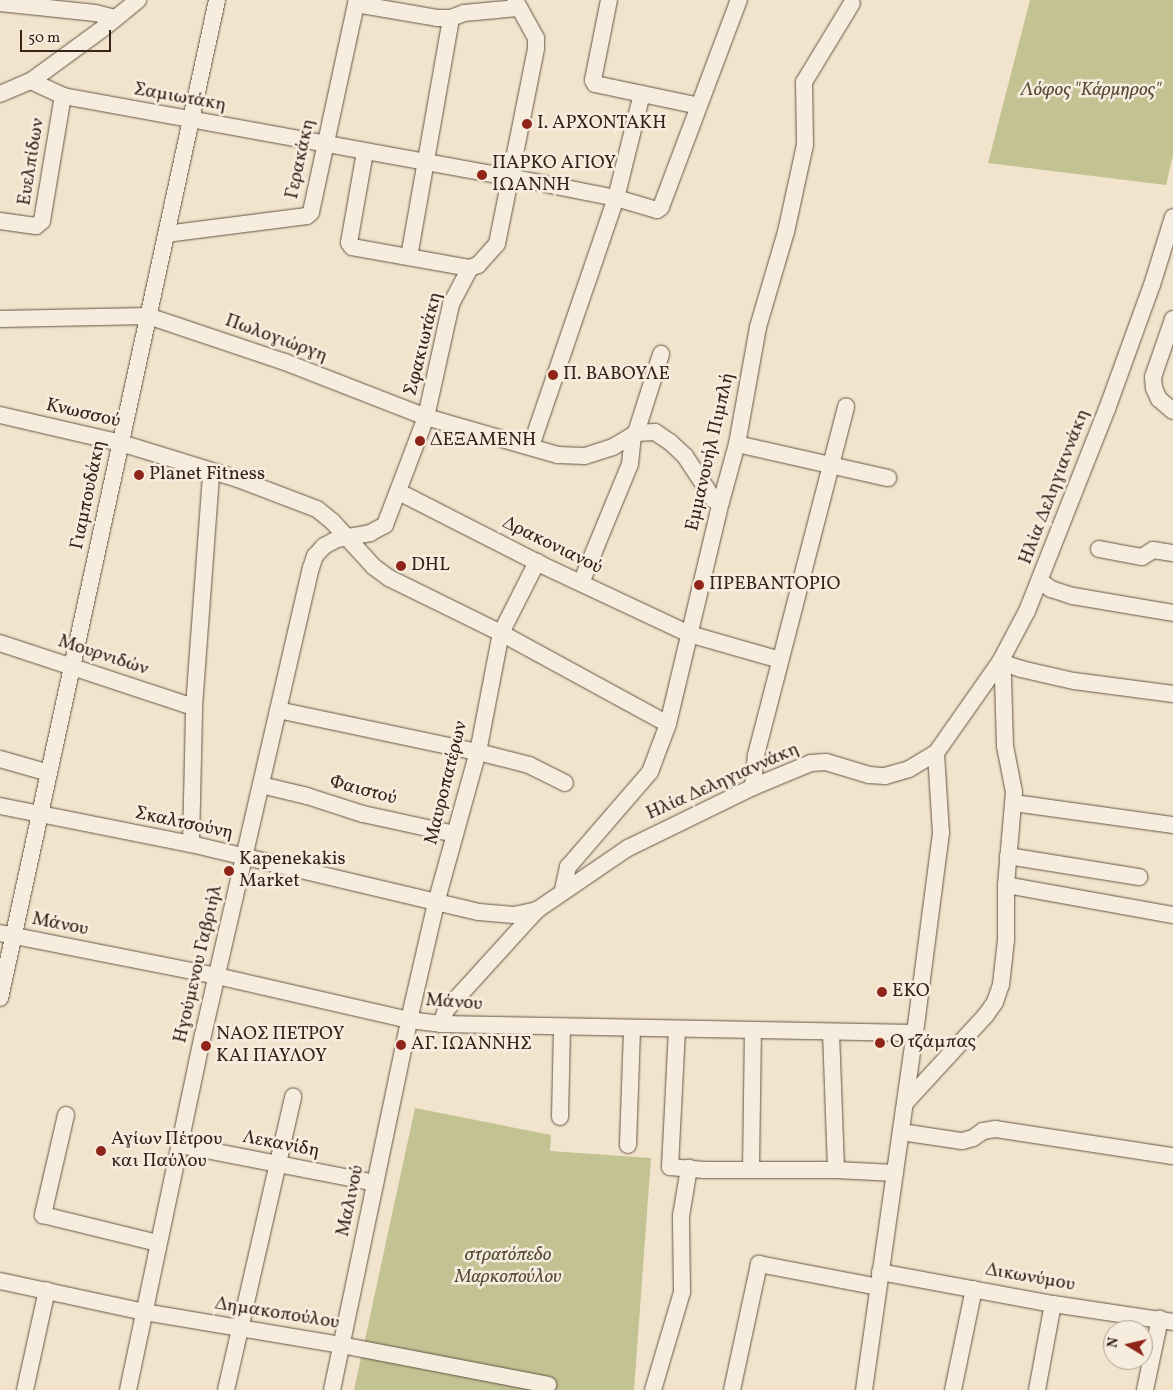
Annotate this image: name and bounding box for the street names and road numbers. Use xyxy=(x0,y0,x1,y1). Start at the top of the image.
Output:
street label: Σαμιωτάκη xyxy=(132,79,228,117)
street label: Ευελπίδων xyxy=(14,117,50,207)
street label: Γερακάκη xyxy=(281,117,321,201)
street label: Σφακιωτάκη xyxy=(400,290,448,398)
street label: Πωλογιώργη xyxy=(222,310,330,368)
street label: Εµµανουήλ Πιµπλή xyxy=(682,371,740,533)
street label: Κνωσσού xyxy=(44,394,122,434)
street label: Ηλία Δεληγιαννάκη xyxy=(1015,406,1095,568)
street label: Γιαμπουδάκη xyxy=(66,438,112,552)
street label: Δρακονιανού xyxy=(498,512,606,580)
street label: Μουρνιδών xyxy=(55,631,151,681)
street label: Μαυροπατέρων xyxy=(421,719,473,847)
street label: Ηλία ∆εληγιαννάκη xyxy=(643,738,803,826)
street label: Φαιστού xyxy=(327,771,399,811)
street label: Σκαλτσούνη xyxy=(133,802,235,846)
street label: Ηγούμενου Γαβριήλ xyxy=(170,883,228,1045)
street label: Μάνου xyxy=(30,908,90,942)
street label: Μάνου xyxy=(425,990,483,1016)
street label: Λεκανίδη xyxy=(241,1126,321,1164)
street label: Μαλινού xyxy=(332,1163,370,1239)
street label: Δικωνύμου xyxy=(983,1259,1077,1297)
street label: Δημακοπούλου xyxy=(213,1293,341,1335)

